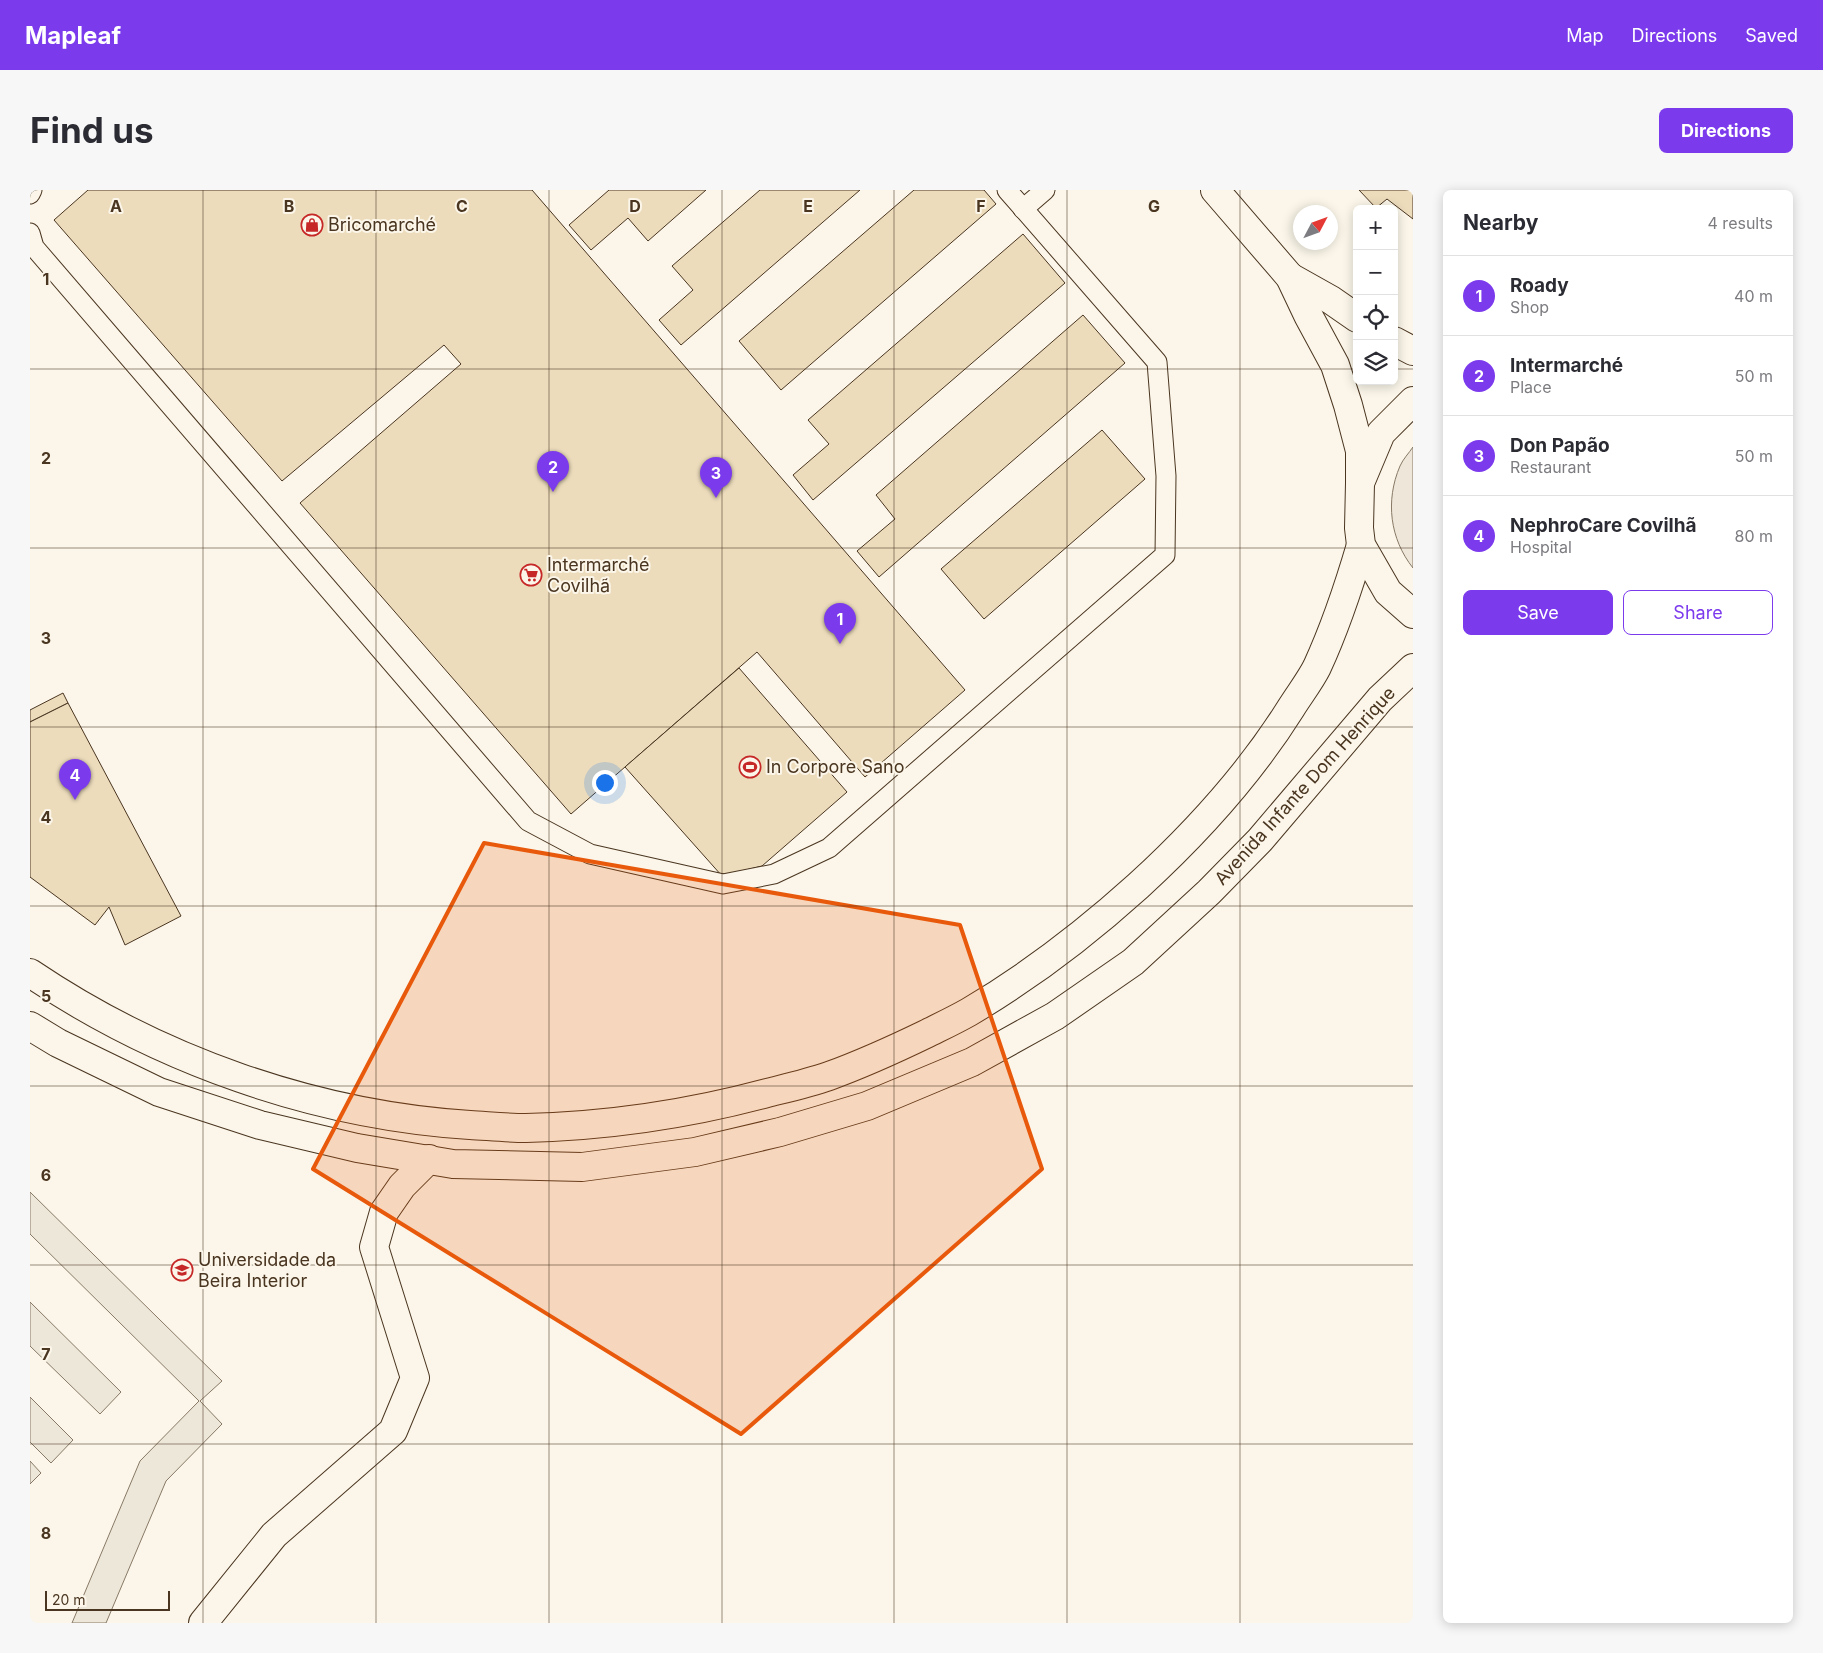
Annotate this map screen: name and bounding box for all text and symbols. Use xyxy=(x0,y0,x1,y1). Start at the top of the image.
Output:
text: Mapleaf xyxy=(25,21,121,50)
text: Map xyxy=(1566,25,1604,46)
text: Directions xyxy=(1632,25,1717,46)
text: Saved xyxy=(1745,25,1798,46)
button: Directions xyxy=(1659,108,1793,153)
text: Find us xyxy=(30,109,154,151)
text: A xyxy=(110,196,122,216)
text: B xyxy=(284,196,294,216)
text: C xyxy=(456,196,468,216)
text: D xyxy=(629,196,641,216)
text: E xyxy=(803,196,813,216)
text: F xyxy=(976,196,986,216)
text: G xyxy=(1148,196,1160,216)
north arrow xyxy=(1293,205,1338,250)
map controls xyxy=(1353,205,1398,385)
button: + xyxy=(1353,205,1398,250)
text: Nearby xyxy=(1463,210,1538,235)
shop icon: Bricomarché xyxy=(300,213,324,237)
text: 4 results xyxy=(1708,213,1773,233)
place label: Bricomarché xyxy=(328,214,436,235)
button: − xyxy=(1353,250,1398,295)
text: 1 xyxy=(43,269,49,289)
text: Roady xyxy=(1510,274,1569,297)
text: 1 xyxy=(1476,286,1482,306)
text: 40 m xyxy=(1734,286,1773,306)
button: locate xyxy=(1353,295,1398,340)
text: Shop xyxy=(1510,297,1549,317)
button: layers xyxy=(1353,340,1398,385)
text: Intermarché xyxy=(1510,354,1623,377)
text: 2 xyxy=(1474,366,1484,386)
text: 50 m xyxy=(1735,366,1773,386)
text: Place xyxy=(1510,377,1552,397)
text: Don Papão xyxy=(1510,434,1610,457)
text: 3 xyxy=(1474,446,1484,466)
text: 50 m xyxy=(1735,446,1773,466)
text: 2 xyxy=(41,448,51,468)
pin: 2 xyxy=(537,451,569,492)
pin: 3 xyxy=(700,457,732,498)
text: Restaurant xyxy=(1510,457,1591,477)
text: NephroCare Covilhã xyxy=(1510,514,1697,537)
text: 4 xyxy=(1474,526,1484,546)
text: 80 m xyxy=(1734,526,1773,546)
text: Hospital xyxy=(1510,537,1572,557)
place label: Intermarché Covilhã xyxy=(547,554,650,596)
supermarket icon: Intermarché Covilhã xyxy=(519,563,543,587)
button: Save xyxy=(1463,590,1613,635)
button: Share xyxy=(1623,590,1773,635)
pin: 1 xyxy=(824,603,856,644)
text: 3 xyxy=(41,628,51,648)
street label: Avenida Infante Dom Henrique xyxy=(1210,682,1399,889)
sports icon: In Corpore Sano xyxy=(738,755,762,779)
place label: In Corpore Sano xyxy=(766,756,904,777)
pin: 4 xyxy=(59,759,91,800)
your location xyxy=(592,770,618,796)
text: 4 xyxy=(41,807,52,827)
text: 5 xyxy=(41,986,51,1006)
text: 6 xyxy=(41,1165,51,1185)
place label: Universidade da Beira Interior xyxy=(198,1249,336,1291)
school or university icon: Universidade da Beira Interior xyxy=(170,1258,194,1282)
text: 7 xyxy=(41,1344,51,1364)
text: 8 xyxy=(41,1523,51,1543)
scale bar xyxy=(45,1588,170,1611)
text: 20 m xyxy=(52,1591,86,1608)

